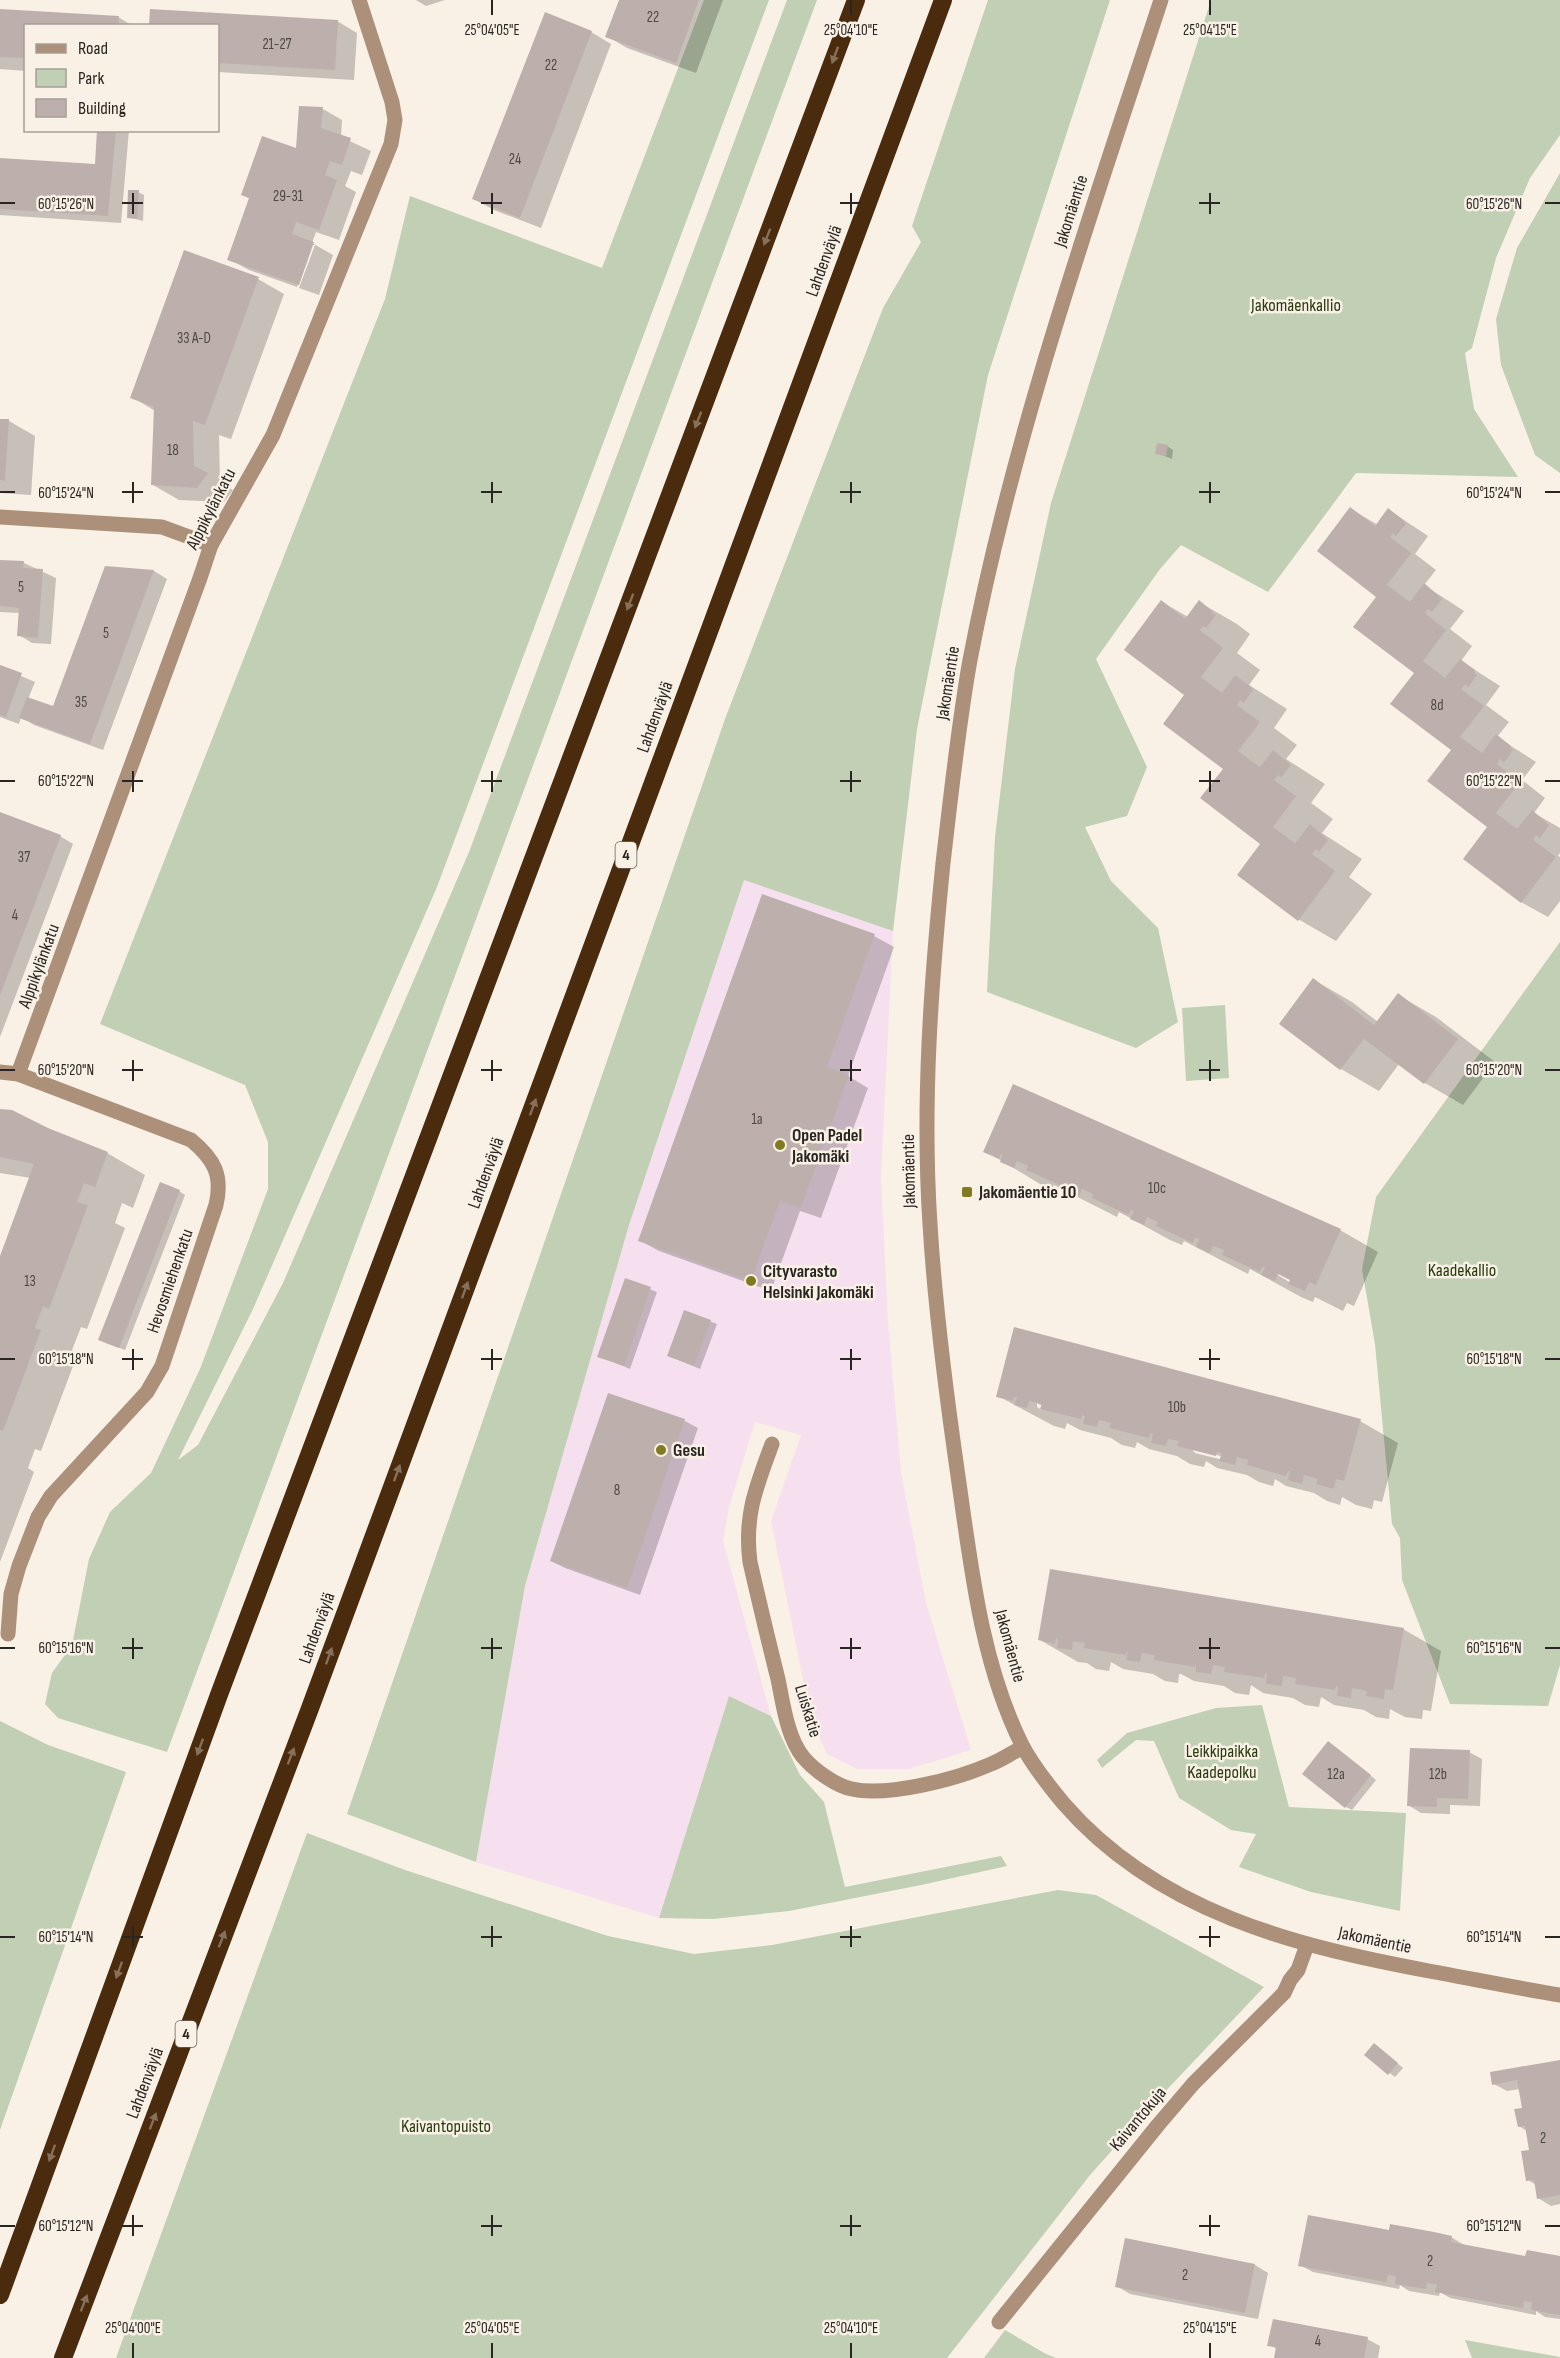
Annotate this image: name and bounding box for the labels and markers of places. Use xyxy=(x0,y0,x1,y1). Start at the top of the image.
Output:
place label: Open Padel Jakomäki xyxy=(791,1125,862,1167)
marker: Open Padel Jakomäki xyxy=(773,1138,787,1152)
place label: Jakomäentie 10 xyxy=(978,1182,1076,1203)
marker: Jakomäentie 10 xyxy=(960,1185,974,1199)
place label: Cityvarasto Helsinki Jakomäki xyxy=(763,1261,874,1303)
marker: Cityvarasto Helsinki Jakomäki xyxy=(744,1274,758,1288)
place label: Gesu xyxy=(673,1440,705,1461)
marker: Gesu xyxy=(654,1443,668,1457)

